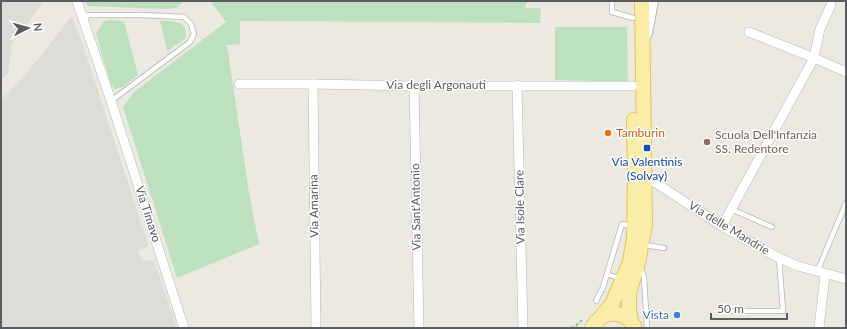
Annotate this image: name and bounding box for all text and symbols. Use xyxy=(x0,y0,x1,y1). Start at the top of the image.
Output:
north arrow xyxy=(8,8,48,48)
text: N xyxy=(32,22,45,32)
street label: Via degli Argonauti xyxy=(386,77,486,92)
place label: Tamburin xyxy=(616,125,665,140)
place label: Scuola Dell'Infanzia SS. Redentore xyxy=(715,127,817,156)
marker: Tamburin xyxy=(603,128,613,138)
marker: Scuola Dell'Infanzia SS. Redentore xyxy=(702,137,712,147)
marker: Via Valentinis (Solvay) xyxy=(642,143,652,153)
place label: Via Valentinis (Solvay) xyxy=(612,154,682,183)
street label: Via Sant'Antonio xyxy=(407,163,424,251)
street label: Via Isole Clare xyxy=(511,170,528,245)
street label: Via Amarina xyxy=(305,174,322,238)
street label: Via Timavo xyxy=(132,184,165,244)
street label: Via delle Mandrie xyxy=(686,197,773,258)
scale bar xyxy=(711,295,787,321)
text: 50 m xyxy=(717,301,744,316)
place label: Vista xyxy=(643,307,669,322)
marker: Vista xyxy=(672,310,682,320)

